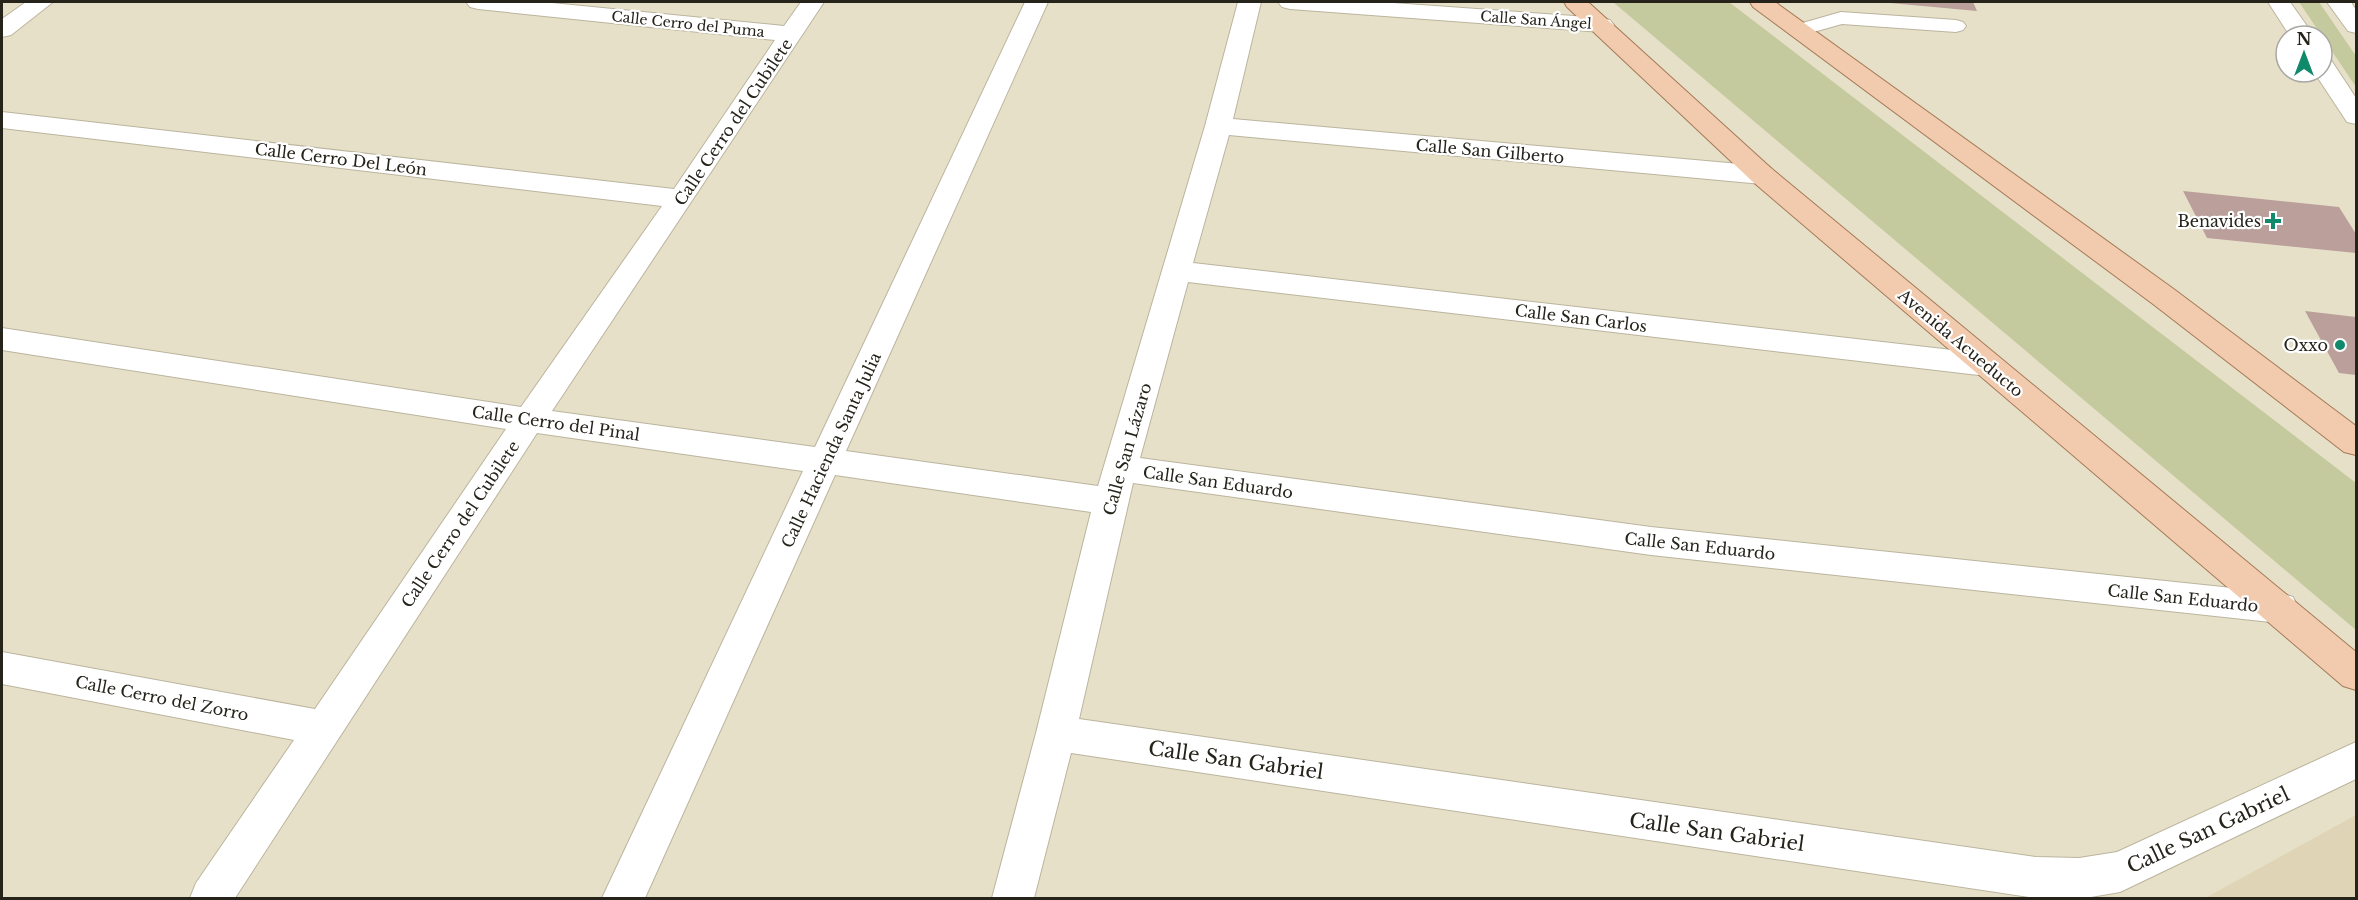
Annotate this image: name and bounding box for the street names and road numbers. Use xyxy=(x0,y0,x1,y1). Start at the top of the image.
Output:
street label: Calle Cerro del Puma xyxy=(611,7,766,41)
street label: Calle San Ángel xyxy=(1480,7,1593,33)
street label: Calle Cerro del Cubilete xyxy=(670,35,796,209)
street label: Calle San Gilberto xyxy=(1415,135,1565,167)
street label: Calle Cerro Del León xyxy=(254,139,428,179)
street label: Avenida Acueducto xyxy=(1894,284,2028,401)
street label: Calle San Carlos xyxy=(1514,300,1648,336)
street label: Calle Hacienda Santa Julia xyxy=(777,349,885,551)
street label: Calle San Lázaro xyxy=(1099,380,1155,518)
street label: Calle Cerro del Pinal xyxy=(471,401,641,445)
street label: Calle Cerro del Cubilete xyxy=(397,437,523,611)
street label: Calle San Eduardo xyxy=(1142,462,1294,502)
street label: Calle San Eduardo xyxy=(1624,528,1776,564)
street label: Calle San Eduardo xyxy=(2107,580,2259,616)
street label: Calle Cerro del Zorro xyxy=(74,671,250,725)
street label: Calle San Gabriel xyxy=(1147,736,1325,784)
street label: Calle San Gabriel xyxy=(2123,782,2293,878)
street label: Calle San Gabriel xyxy=(1628,808,1806,856)

